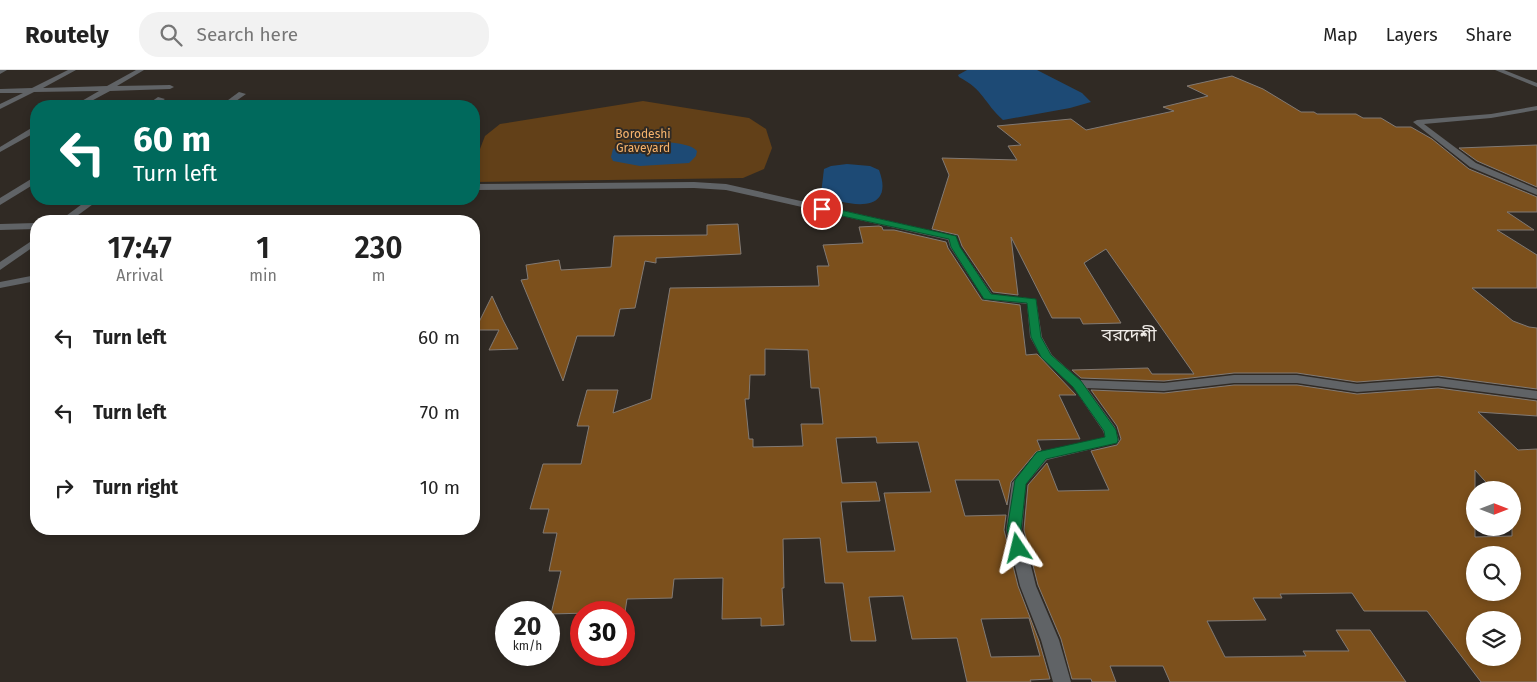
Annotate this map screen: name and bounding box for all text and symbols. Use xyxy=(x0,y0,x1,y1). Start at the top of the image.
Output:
search box xyxy=(139,12,489,57)
text: Routely xyxy=(25,21,109,49)
icon: search xyxy=(157,21,185,49)
text: Search here xyxy=(197,23,298,46)
text: Map xyxy=(1323,24,1358,46)
text: Layers xyxy=(1386,24,1438,46)
text: Share xyxy=(1466,24,1512,46)
text: 60 m xyxy=(133,118,211,160)
icon: left xyxy=(50,120,115,185)
park label: Borodeshi Graveyard xyxy=(615,127,671,155)
text: Turn left xyxy=(133,160,217,187)
pin xyxy=(801,188,843,230)
icon: arrive xyxy=(808,195,836,223)
text: 17:47 xyxy=(108,230,172,266)
text: 1 xyxy=(256,230,270,266)
text: 230 xyxy=(354,230,403,266)
text: Arrival xyxy=(116,266,163,285)
text: min xyxy=(249,266,277,285)
text: m xyxy=(372,266,385,285)
icon: left xyxy=(50,324,78,352)
district label: বরদেশী xyxy=(1101,324,1157,346)
text: Turn left xyxy=(93,326,167,349)
text: 60 m xyxy=(418,326,460,349)
icon: left xyxy=(50,399,78,427)
text: Turn left xyxy=(93,401,167,424)
text: 70 m xyxy=(420,401,460,424)
icon: right xyxy=(50,474,78,502)
text: Turn right xyxy=(93,476,178,499)
text: 10 m xyxy=(420,476,460,499)
north arrow xyxy=(1466,481,1521,536)
map controls xyxy=(1466,481,1521,666)
position arrow xyxy=(991,521,1043,573)
button: search xyxy=(1466,546,1521,601)
speed limit sign: 30 xyxy=(570,601,635,666)
button: layers xyxy=(1466,611,1521,666)
text: 20 xyxy=(514,612,541,642)
text: km/h xyxy=(513,639,542,653)

